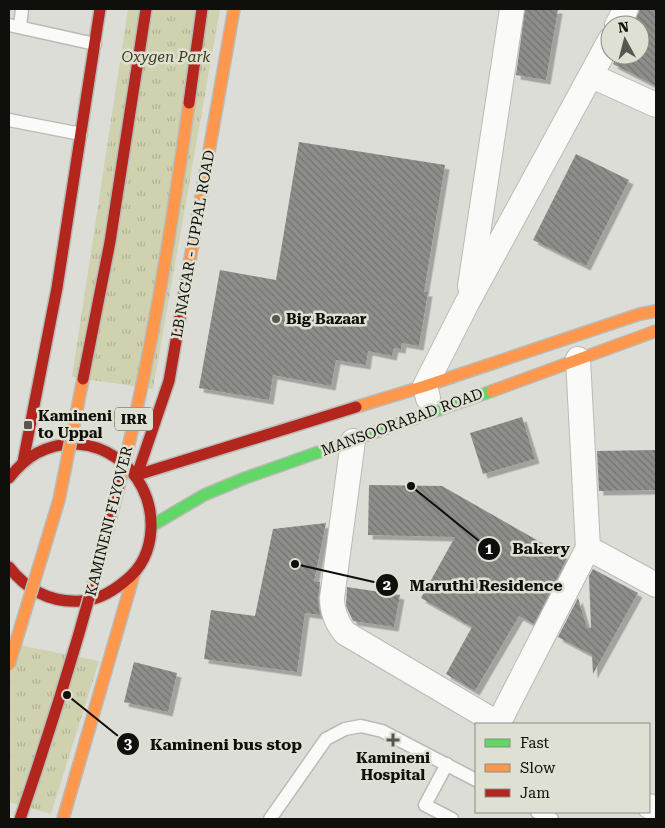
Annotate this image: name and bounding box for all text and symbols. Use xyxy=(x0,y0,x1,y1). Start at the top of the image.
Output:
north arrow xyxy=(600,15,650,65)
text: N xyxy=(617,18,630,36)
park label: Oxygen Park xyxy=(122,48,211,66)
street label: LB NAGAR - UPPAL ROAD xyxy=(168,149,218,339)
place label: Big Bazaar xyxy=(286,310,367,328)
marker: Big Bazaar xyxy=(270,313,282,325)
street label: MANSOORABAD ROAD xyxy=(319,384,485,460)
place label: Kamineni to Uppal xyxy=(38,407,112,442)
road number: IRR xyxy=(115,408,153,430)
marker: Kamineni to Uppal xyxy=(22,419,34,431)
street label: KAMINENI FLYOVER xyxy=(82,444,137,598)
callout: Bakery xyxy=(477,533,580,564)
text: Bakery xyxy=(512,539,570,558)
text: 1 xyxy=(485,540,494,558)
callout: Maruthi Residence xyxy=(374,569,573,600)
text: 2 xyxy=(383,576,391,594)
text: Maruthi Residence xyxy=(409,576,563,595)
legend xyxy=(475,723,650,813)
callout: Kamineni bus stop xyxy=(115,729,312,760)
marker: Kamineni Hospital xyxy=(386,733,400,747)
text: Fast xyxy=(520,734,550,752)
text: 3 xyxy=(124,735,133,753)
text: Kamineni bus stop xyxy=(150,735,302,754)
place label: Kamineni Hospital xyxy=(356,749,430,784)
text: Slow xyxy=(520,759,556,777)
text: Jam xyxy=(520,784,550,802)

